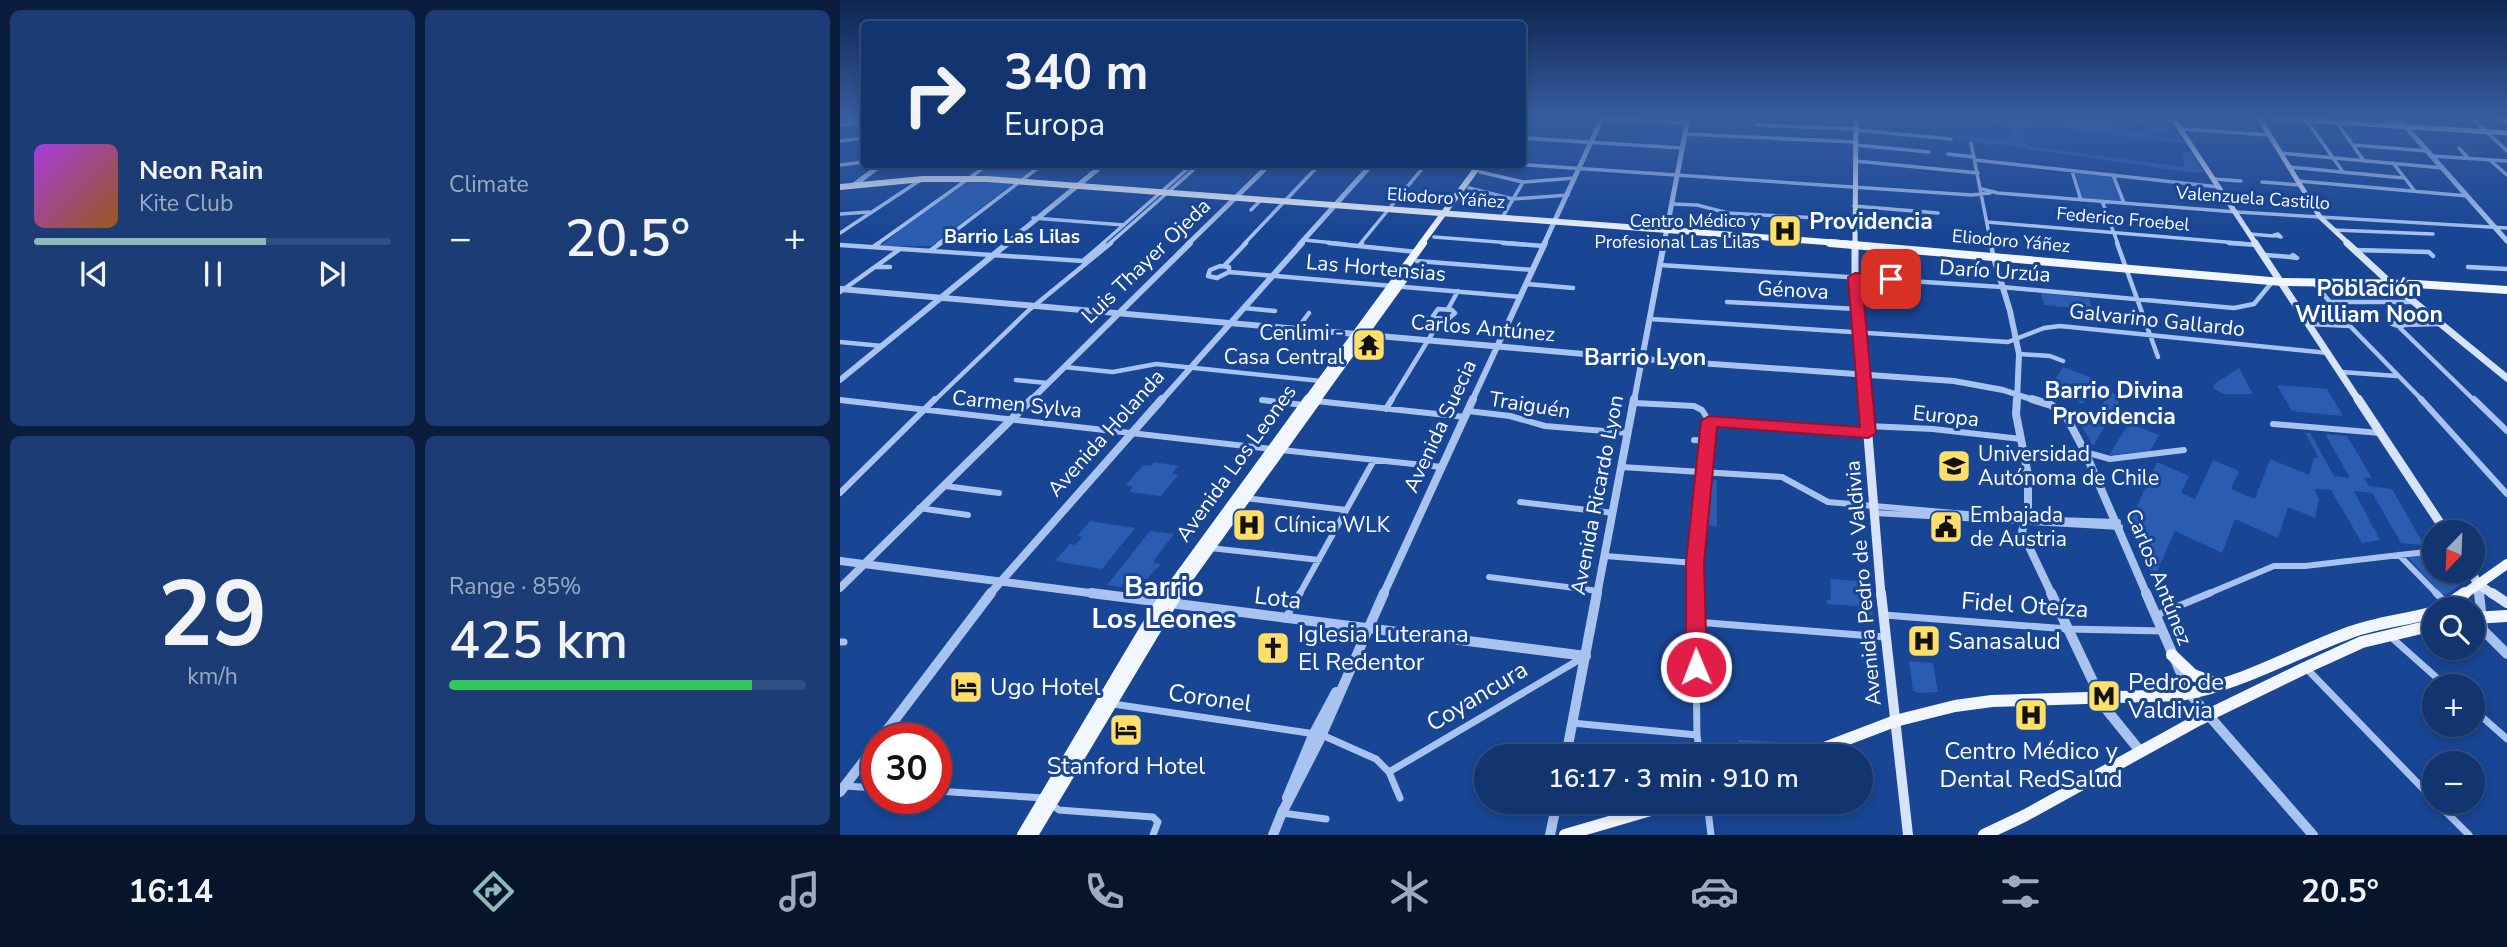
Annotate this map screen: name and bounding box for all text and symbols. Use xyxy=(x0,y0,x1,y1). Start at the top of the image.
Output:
text: 340 m xyxy=(1004,39,1148,106)
icon: right xyxy=(889,49,980,140)
text: Europa xyxy=(1004,103,1105,146)
text: Neon Rain xyxy=(139,153,264,188)
text: Climate xyxy=(449,169,529,200)
street label: Valenzuela Castillo xyxy=(2174,181,2331,215)
street label: Eliodoro Yáñez xyxy=(1386,182,1506,214)
text: Kite Club xyxy=(139,188,233,219)
street label: Luis Thayer Ojeda xyxy=(1075,192,1217,330)
street label: Federico Froebel xyxy=(2055,201,2191,237)
text: 20.5° xyxy=(565,203,690,274)
district label: Providencia xyxy=(1809,206,1933,237)
place label: Centro Médico y Profesional Las Lilas xyxy=(1595,209,1761,254)
hospital icon: Centro Médico y Profesional Las Lilas xyxy=(1766,212,1804,250)
text: − xyxy=(449,213,472,264)
text: + xyxy=(783,213,806,264)
district label: Barrio Las Lilas xyxy=(944,224,1080,250)
street label: Eliodoro Yáñez xyxy=(1951,224,2071,258)
street label: Las Hortensias xyxy=(1305,248,1447,288)
pin xyxy=(1861,249,1921,309)
street label: Darío Urzúa xyxy=(1938,253,2052,289)
icon: previous xyxy=(75,255,113,293)
icon: pause xyxy=(194,255,232,293)
icon: next xyxy=(313,255,351,293)
icon: arrive xyxy=(1872,260,1910,298)
district label: Población William Noon xyxy=(2295,273,2443,330)
street label: Génova xyxy=(1757,274,1829,306)
street label: Galvarino Gallardo xyxy=(2068,297,2246,343)
street label: Carlos Antúnez xyxy=(1410,308,1557,348)
place label: Cenlimi - Casa Central xyxy=(1224,319,1345,371)
temple icon: Cenlimi - Casa Central xyxy=(1350,326,1388,364)
district label: Barrio Lyon xyxy=(1584,342,1706,373)
street label: Avenida Suecia xyxy=(1397,355,1483,497)
street label: Avenida Holanda xyxy=(1041,363,1171,503)
district label: Barrio Divina Providencia xyxy=(2044,375,2184,432)
street label: Avenida Los Leones xyxy=(1169,379,1303,547)
street label: Carmen Sylva xyxy=(951,383,1083,425)
street label: Traiguén xyxy=(1487,385,1573,425)
street label: Avenida Ricardo Lyon xyxy=(1564,393,1630,597)
street label: Europa xyxy=(1911,399,1981,433)
place label: Universidad Autónoma de Chile xyxy=(1978,440,2159,492)
school or university icon: Universidad Autónoma de Chile xyxy=(1935,447,1973,485)
street label: Avenida Pedro de Valdivia xyxy=(1838,459,1888,707)
place label: Embajada de Austria xyxy=(1970,501,2067,553)
street label: Carlos Antúnez xyxy=(2119,505,2199,650)
hospital icon: Clínica WLK xyxy=(1230,506,1268,544)
public building icon: Embajada de Austria xyxy=(1927,508,1965,546)
place label: Clínica WLK xyxy=(1274,511,1391,539)
north arrow xyxy=(2422,520,2485,583)
map controls xyxy=(2422,520,2485,814)
text: 29 xyxy=(158,553,267,677)
district label: Barrio Los Leones xyxy=(1091,568,1237,638)
text: Range · 85% xyxy=(449,571,581,602)
street label: Lota xyxy=(1253,579,1303,617)
street label: Fidel Oteíza xyxy=(1960,585,2090,625)
button: search xyxy=(2422,597,2485,660)
text: 425 km xyxy=(449,605,628,676)
place label: Iglesia Luterana El Redentor xyxy=(1298,618,1469,678)
hospital icon: Sanasalud xyxy=(1905,622,1943,660)
place label: Sanasalud xyxy=(1948,625,2061,657)
church icon: Iglesia Luterana El Redentor xyxy=(1254,629,1292,667)
position arrow xyxy=(1659,630,1733,704)
street label: Coyancura xyxy=(1420,653,1534,739)
text: km/h xyxy=(187,661,238,692)
place label: Pedro de Valdivia xyxy=(2127,666,2224,726)
hotel icon: Ugo Hotel xyxy=(947,668,985,706)
place label: Ugo Hotel xyxy=(990,671,1101,703)
button: + xyxy=(2422,674,2485,737)
street label: Coronel xyxy=(1166,676,1254,720)
metro station icon: Pedro de Valdivia xyxy=(2085,677,2123,715)
hospital icon: Centro Médico y Dental RedSalud xyxy=(2012,696,2050,734)
hotel icon: Stanford Hotel xyxy=(1107,711,1145,749)
speed limit sign: 30 xyxy=(861,723,952,814)
place label: Centro Médico y Dental RedSalud xyxy=(1939,735,2123,795)
place label: Stanford Hotel xyxy=(1047,750,1205,782)
button: − xyxy=(2422,751,2485,814)
text: 16:17 · 3 min · 910 m xyxy=(1548,761,1799,796)
icon: directions xyxy=(469,867,518,916)
icon: music xyxy=(775,867,824,916)
icon: phone xyxy=(1080,867,1129,916)
icon: climate xyxy=(1385,867,1434,916)
icon: car xyxy=(1690,867,1739,916)
icon: filters xyxy=(1996,867,2045,916)
text: 16:14 xyxy=(128,870,213,913)
text: 20.5° xyxy=(2301,870,2379,913)

